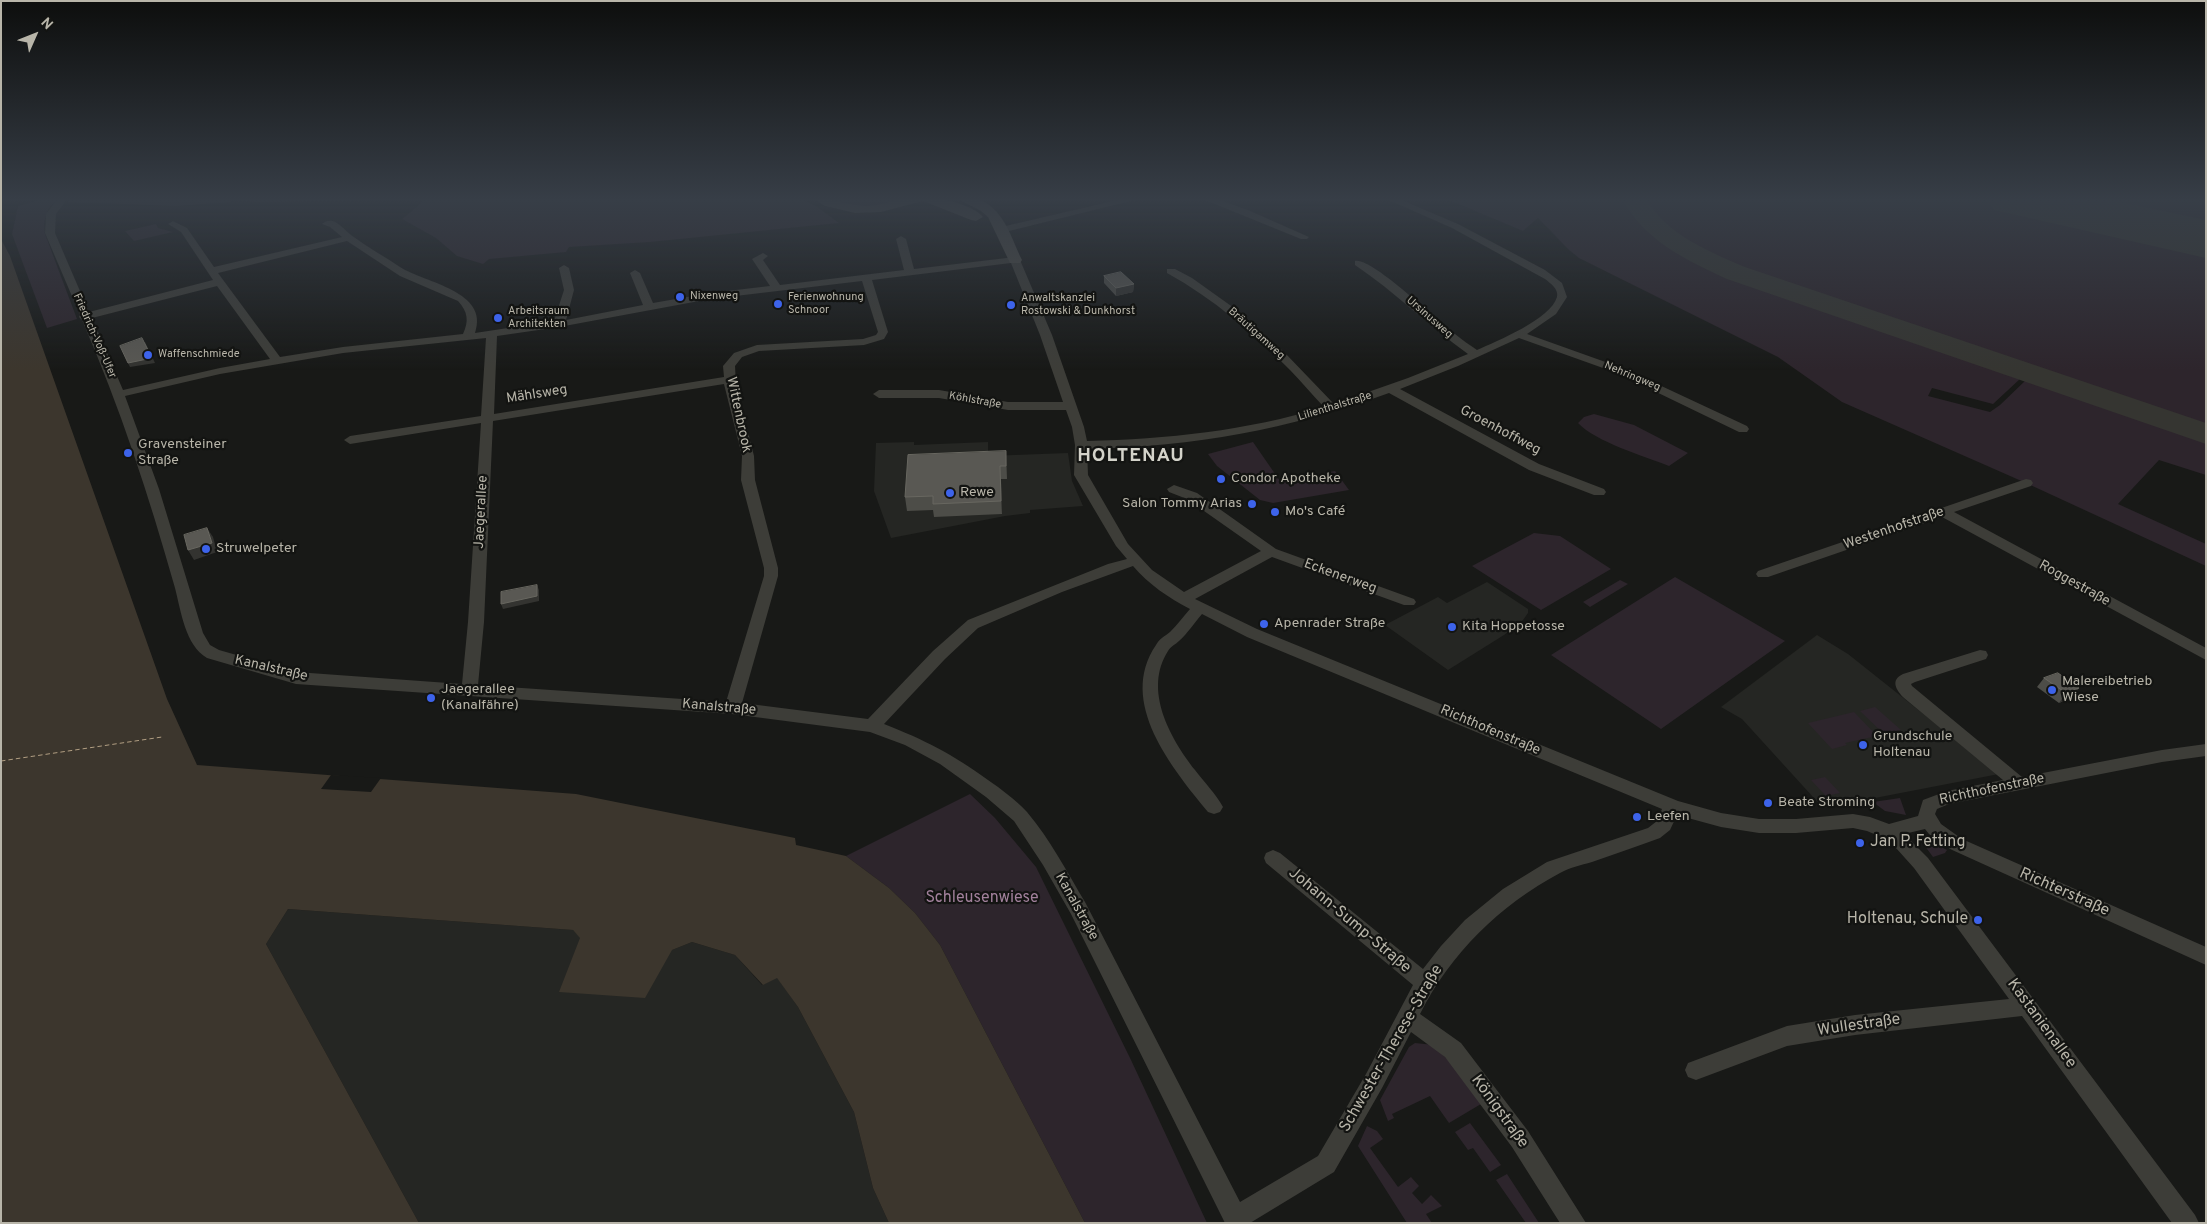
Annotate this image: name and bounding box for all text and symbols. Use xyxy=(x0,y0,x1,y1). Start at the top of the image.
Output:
north arrow xyxy=(10,10,60,60)
text: N xyxy=(37,15,56,34)
place label: Nixenweg xyxy=(690,290,738,304)
marker: Nixenweg xyxy=(674,291,686,303)
place label: Ferienwohnung Schnoor xyxy=(788,291,864,317)
street label: Friedrich-Voß-Ufer xyxy=(69,292,119,380)
place label: Anwaltskanzlei Rostowski & Dunkhorst xyxy=(1021,292,1135,318)
street label: Ursinusweg xyxy=(1403,294,1455,342)
marker: Ferienwohnung Schnoor xyxy=(772,298,784,310)
marker: Anwaltskanzlei Rostowski & Dunkhorst xyxy=(1005,299,1017,311)
place label: Arbeitsraum Architekten xyxy=(508,305,569,331)
street label: Bräutigamweg xyxy=(1225,305,1287,363)
marker: Arbeitsraum Architekten xyxy=(492,312,504,324)
place label: Waffenschmiede xyxy=(158,348,240,362)
marker: Waffenschmiede xyxy=(142,349,154,361)
street label: Nehringweg xyxy=(1602,359,1662,395)
street label: Wittenbrook xyxy=(722,375,754,455)
street label: Mählsweg xyxy=(505,382,569,408)
street label: Köhlstraße xyxy=(948,390,1002,412)
street label: Lilienthalstraße xyxy=(1297,390,1373,424)
street label: Groenhoffweg xyxy=(1457,403,1543,459)
place label: Gravensteiner Straße xyxy=(138,437,227,470)
district label: HOLTENAU xyxy=(1076,446,1186,468)
marker: Gravensteiner Straße xyxy=(122,447,134,459)
place label: Condor Apotheke xyxy=(1231,471,1341,487)
marker: Condor Apotheke xyxy=(1215,473,1227,485)
street label: Jaegerallee xyxy=(472,475,492,549)
place label: Rewe xyxy=(960,485,994,501)
marker: Rewe xyxy=(944,487,956,499)
place label: Salon Tommy Arias xyxy=(1122,496,1242,512)
marker: Salon Tommy Arias xyxy=(1246,498,1258,510)
place label: Mo's Café xyxy=(1285,504,1345,520)
street label: Westenhofstraße xyxy=(1842,504,1946,554)
marker: Mo's Café xyxy=(1269,506,1281,518)
place label: Struwelpeter xyxy=(216,541,297,557)
marker: Struwelpeter xyxy=(200,543,212,555)
street label: Eckenerweg xyxy=(1301,556,1379,598)
street label: Roggestraße xyxy=(2035,558,2113,610)
place label: Apenrader Straße xyxy=(1274,616,1385,632)
marker: Apenrader Straße xyxy=(1258,618,1270,630)
place label: Kita Hoppetosse xyxy=(1462,619,1565,635)
marker: Kita Hoppetosse xyxy=(1446,621,1458,633)
street label: Kanalstraße xyxy=(233,652,309,686)
place label: Malereibetrieb Wiese xyxy=(2062,674,2152,706)
place label: Jaegerallee (Kanalfähre) xyxy=(441,682,519,714)
marker: Malereibetrieb Wiese xyxy=(2046,684,2058,696)
marker: Jaegerallee (Kanalfähre) xyxy=(425,692,437,704)
street label: Kanalstraße xyxy=(681,696,757,720)
street label: Richthofenstraße xyxy=(1437,702,1543,760)
place label: Grundschule Holtenau xyxy=(1873,729,1952,762)
marker: Grundschule Holtenau xyxy=(1857,739,1869,751)
street label: Richthofenstraße xyxy=(1938,771,2046,809)
place label: Beate Stroming xyxy=(1778,795,1875,811)
marker: Beate Stroming xyxy=(1762,797,1774,809)
place label: Leefen xyxy=(1647,809,1690,825)
marker: Leefen xyxy=(1631,811,1643,823)
place label: Jan P. Fetting xyxy=(1870,833,1966,853)
marker: Jan P. Fetting xyxy=(1854,837,1866,849)
street label: Johann-Sump-Straße xyxy=(1284,864,1414,978)
street label: Richterstraße xyxy=(2016,865,2112,921)
street label: Kanalstraße xyxy=(1051,870,1101,944)
park label: Schleusenwiese xyxy=(926,889,1038,909)
place label: Holtenau, Schule xyxy=(1847,910,1968,930)
marker: Holtenau, Schule xyxy=(1972,914,1984,926)
street label: Schwester-Therese-Straße xyxy=(1336,962,1448,1136)
street label: Kastanienallee xyxy=(2002,976,2080,1072)
street label: Wullestraße xyxy=(1816,1011,1902,1041)
street label: Königstraße xyxy=(1466,1072,1532,1152)

